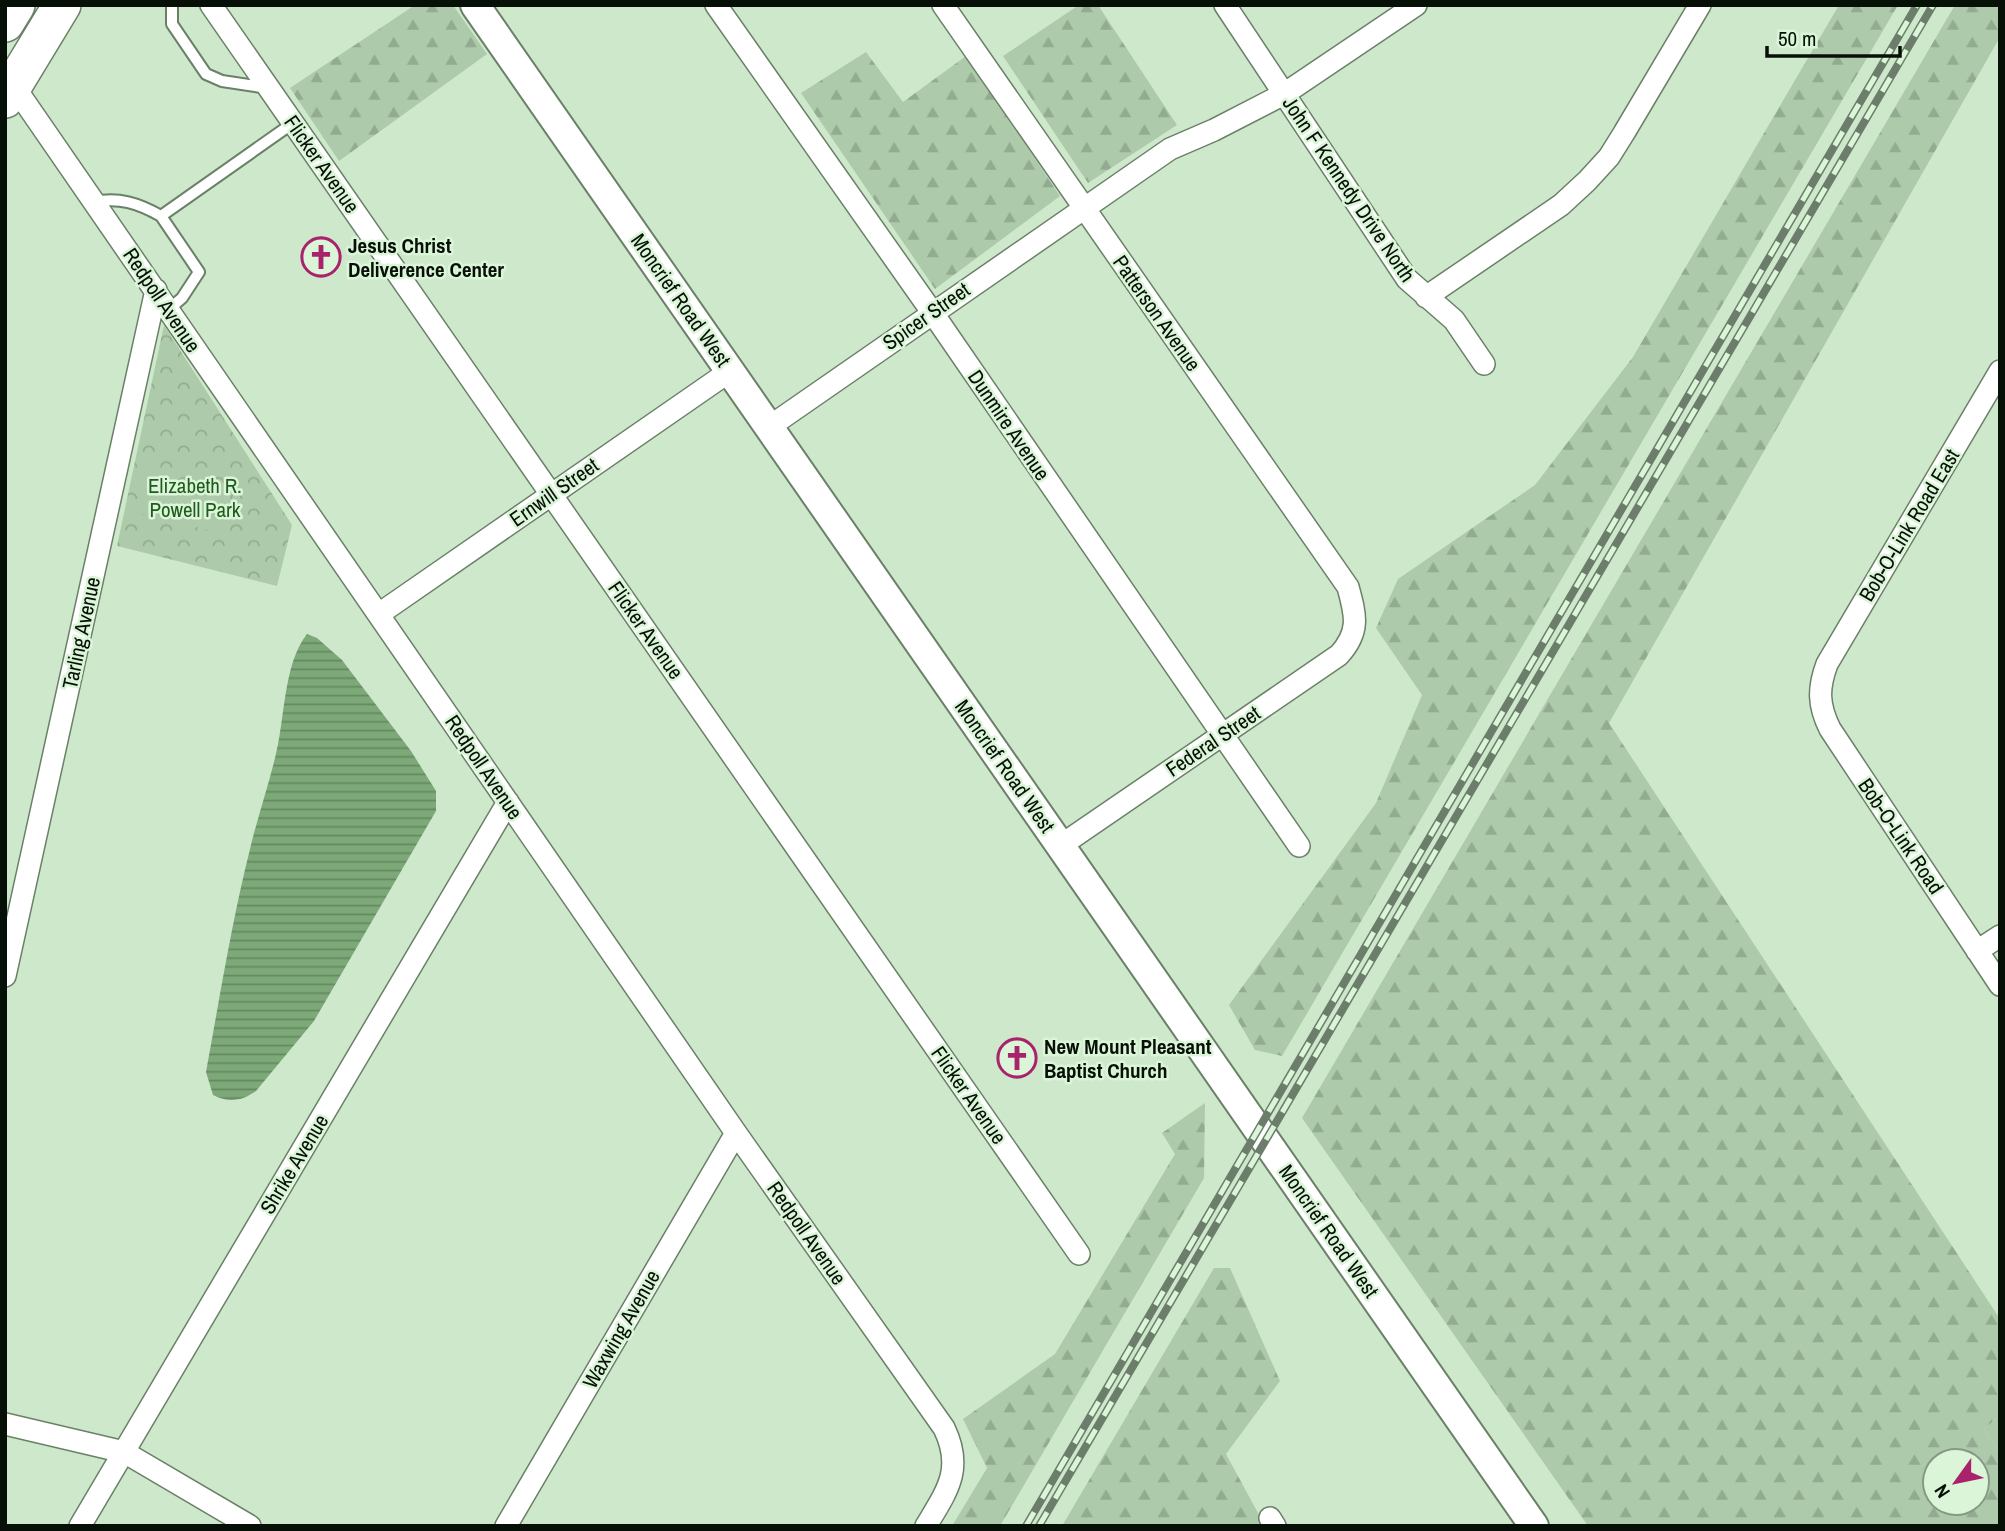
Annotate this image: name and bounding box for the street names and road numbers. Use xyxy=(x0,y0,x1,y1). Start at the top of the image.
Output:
street label: John F Kennedy Drive North xyxy=(1276,90,1422,288)
street label: Flicker Avenue xyxy=(278,109,366,219)
street label: Moncrief Road West xyxy=(624,228,738,373)
street label: Redpoll Avenue xyxy=(116,242,208,358)
street label: Patterson Avenue xyxy=(1106,249,1208,377)
street label: Spicer Street xyxy=(877,275,976,357)
street label: Dunmire Avenue xyxy=(961,364,1057,486)
street label: Bob-O-Link Road East xyxy=(1852,443,1966,607)
street label: Ernwill Street xyxy=(504,451,604,533)
street label: Tarling Avenue xyxy=(55,574,107,692)
street label: Flicker Avenue xyxy=(602,575,690,685)
street label: Moncrief Road West xyxy=(948,694,1062,839)
street label: Federal Street xyxy=(1160,699,1266,783)
street label: Redpoll Avenue xyxy=(438,709,530,825)
street label: Bob-O-Link Road xyxy=(1852,772,1950,900)
street label: Flicker Avenue xyxy=(925,1040,1013,1150)
street label: Shrike Avenue xyxy=(253,1109,335,1219)
street label: Moncrief Road West xyxy=(1272,1159,1386,1304)
street label: Redpoll Avenue xyxy=(761,1175,853,1291)
street label: Waxwing Avenue xyxy=(575,1265,667,1393)

